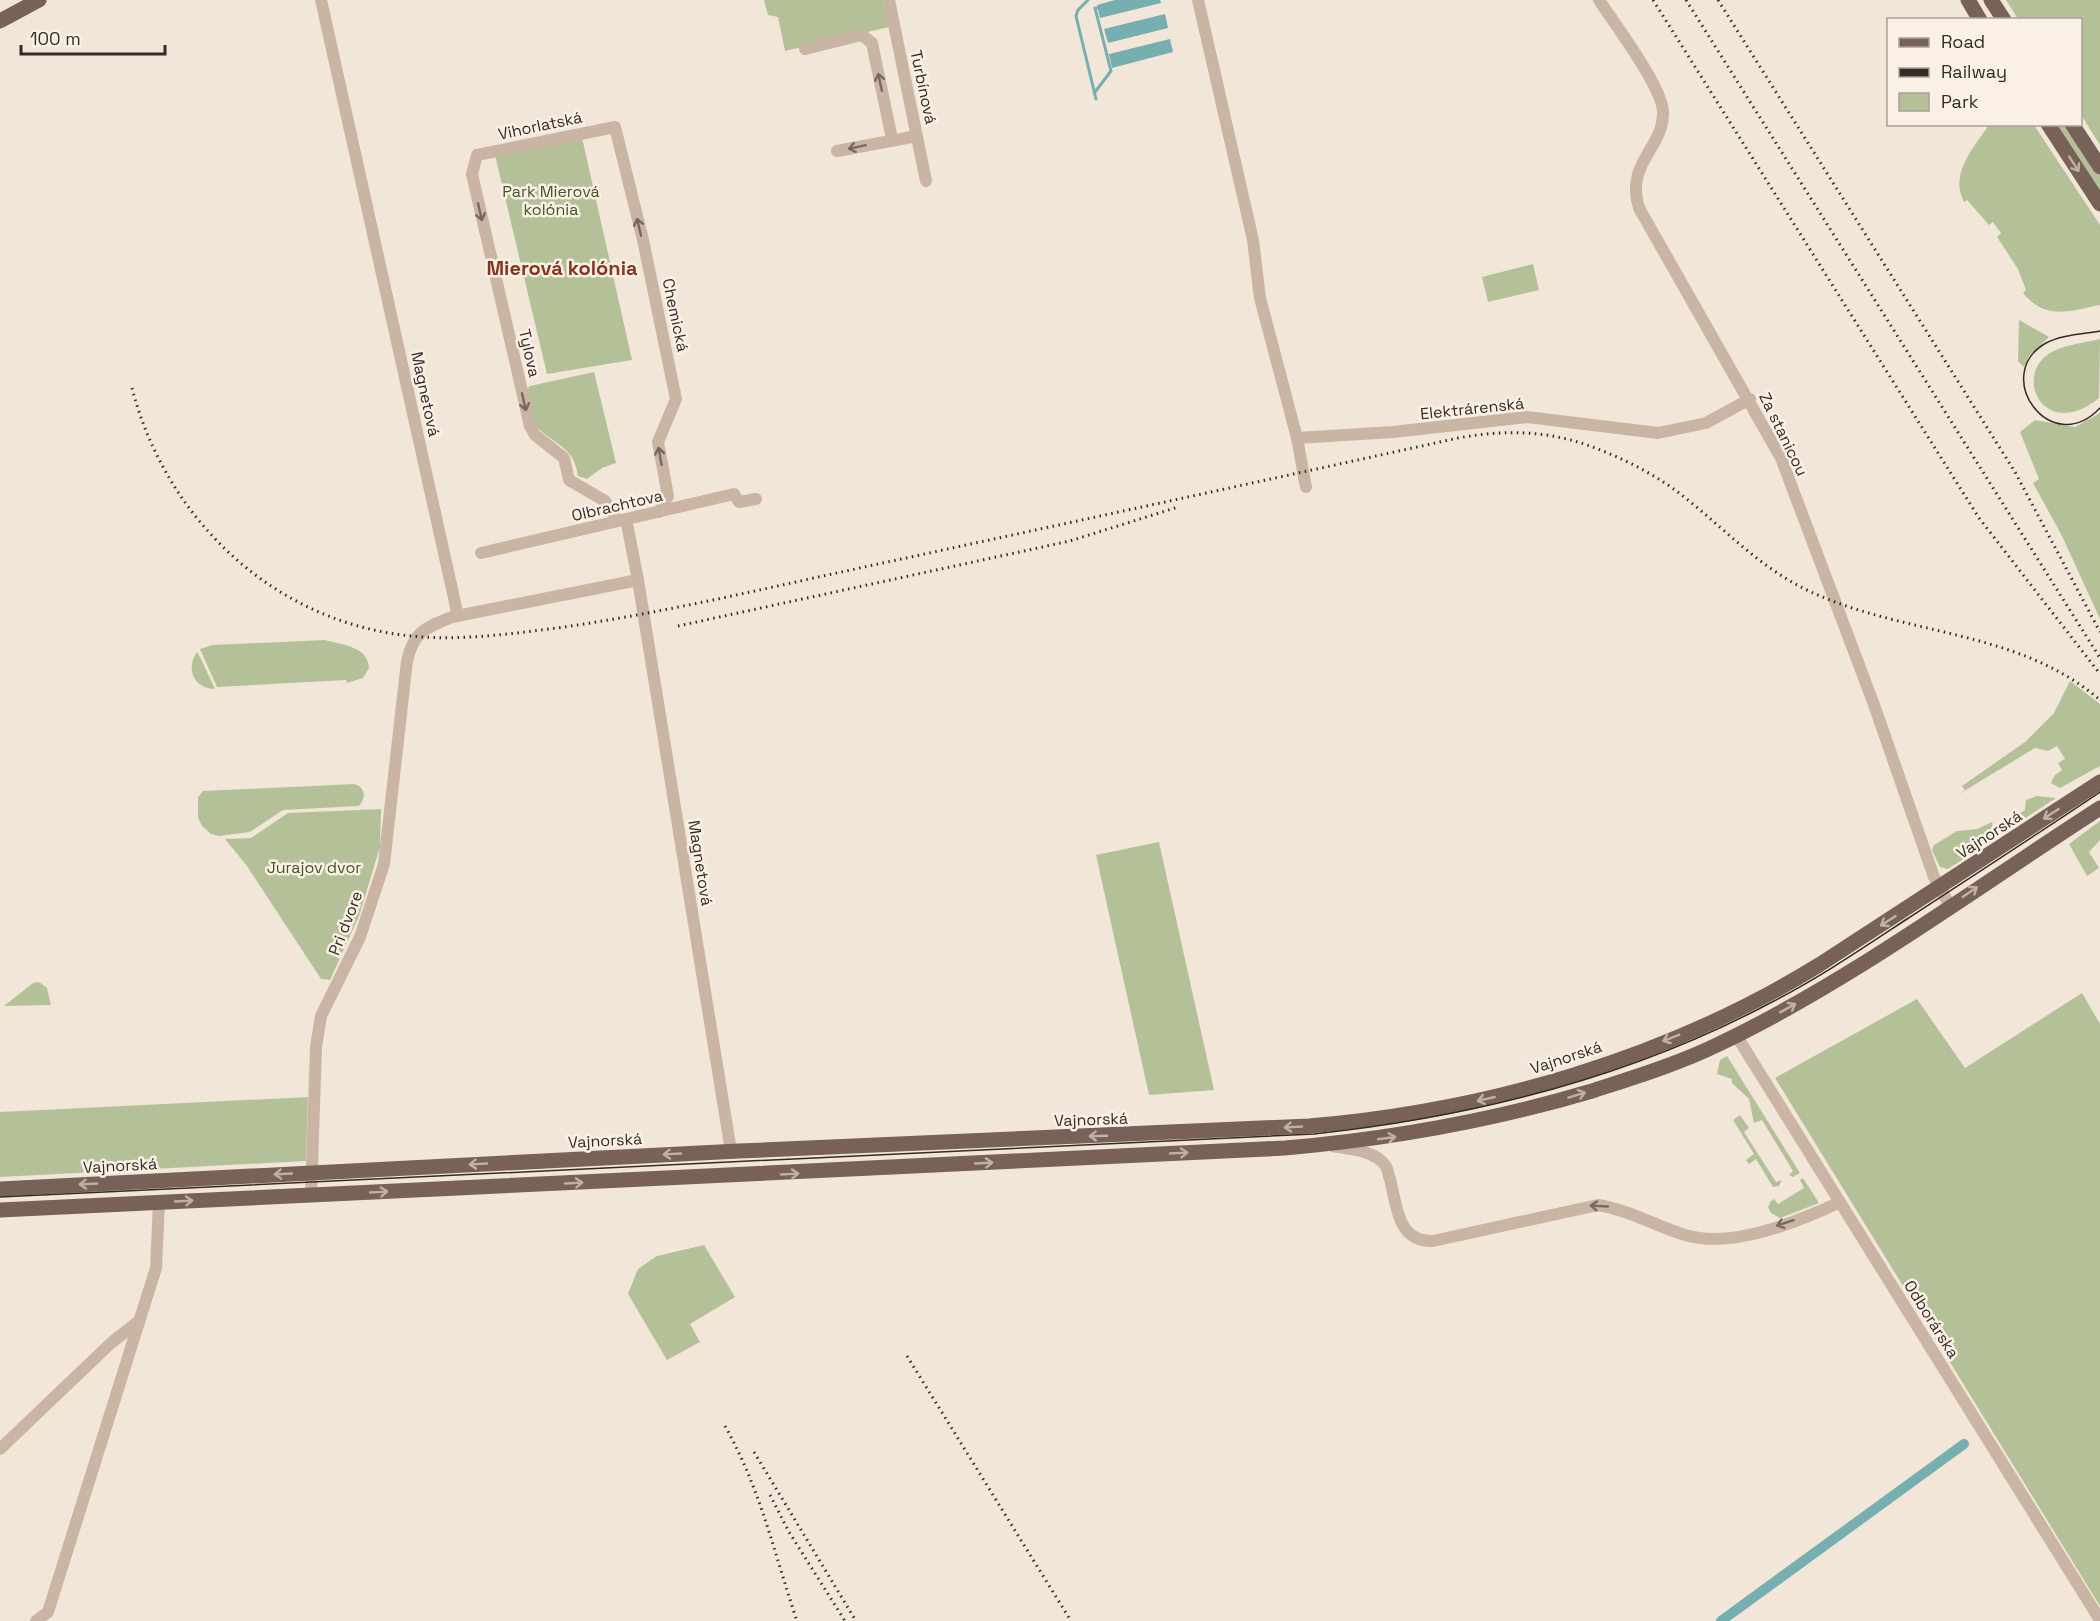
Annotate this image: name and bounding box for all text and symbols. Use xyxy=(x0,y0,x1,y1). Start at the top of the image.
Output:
scale bar xyxy=(21,18,165,56)
legend xyxy=(1887,18,2082,126)
text: 100 m xyxy=(30,27,81,50)
text: Road xyxy=(1941,30,1985,53)
street label: Turbínová xyxy=(905,48,942,126)
text: Railway xyxy=(1941,60,2007,83)
one-way arrow xyxy=(874,73,885,92)
text: Park xyxy=(1941,90,1979,113)
street label: Vihorlatská xyxy=(496,106,584,145)
one-way arrow xyxy=(847,142,867,153)
one-way arrow xyxy=(2068,155,2080,172)
park label: Park Mierová kolónia xyxy=(502,181,600,220)
one-way arrow xyxy=(475,202,487,221)
one-way arrow xyxy=(633,218,645,237)
district label: Mierová kolónia xyxy=(486,255,638,281)
street label: Chemická xyxy=(658,277,694,354)
street label: Tylova xyxy=(514,327,545,379)
street label: Magnetová xyxy=(406,350,445,438)
street label: Za stanicou xyxy=(1754,389,1813,479)
one-way arrow xyxy=(519,392,531,411)
street label: Elektrárenská xyxy=(1419,393,1525,424)
one-way arrow xyxy=(654,447,665,466)
street label: Olbrachtova xyxy=(569,485,665,526)
street label: Vajnorská xyxy=(1952,805,2026,863)
one-way arrow xyxy=(2043,809,2060,821)
street label: Magnetová xyxy=(683,819,718,907)
park label: Jurajov dvor xyxy=(267,857,361,878)
one-way arrow xyxy=(1961,886,1978,898)
street label: Pri dvore xyxy=(324,888,367,958)
one-way arrow xyxy=(1880,916,1897,928)
one-way arrow xyxy=(1779,1002,1796,1014)
one-way arrow xyxy=(1662,1033,1681,1044)
street label: Vajnorská xyxy=(1528,1036,1605,1079)
one-way arrow xyxy=(1567,1089,1586,1100)
one-way arrow xyxy=(1477,1093,1496,1105)
street label: Vajnorská xyxy=(1054,1108,1128,1131)
one-way arrow xyxy=(1284,1122,1304,1133)
street label: Vajnorská xyxy=(567,1128,643,1153)
one-way arrow xyxy=(1089,1131,1109,1142)
one-way arrow xyxy=(1377,1132,1397,1143)
one-way arrow xyxy=(1169,1147,1189,1158)
one-way arrow xyxy=(663,1149,683,1160)
street label: Vajnorská xyxy=(82,1153,158,1178)
one-way arrow xyxy=(974,1157,994,1168)
one-way arrow xyxy=(468,1159,488,1170)
one-way arrow xyxy=(779,1168,799,1179)
one-way arrow xyxy=(273,1169,293,1180)
one-way arrow xyxy=(563,1178,583,1189)
one-way arrow xyxy=(79,1179,99,1190)
one-way arrow xyxy=(369,1187,389,1198)
one-way arrow xyxy=(174,1196,194,1207)
one-way arrow xyxy=(1590,1201,1609,1212)
one-way arrow xyxy=(1776,1218,1795,1229)
street label: Odborárska xyxy=(1899,1276,1964,1362)

